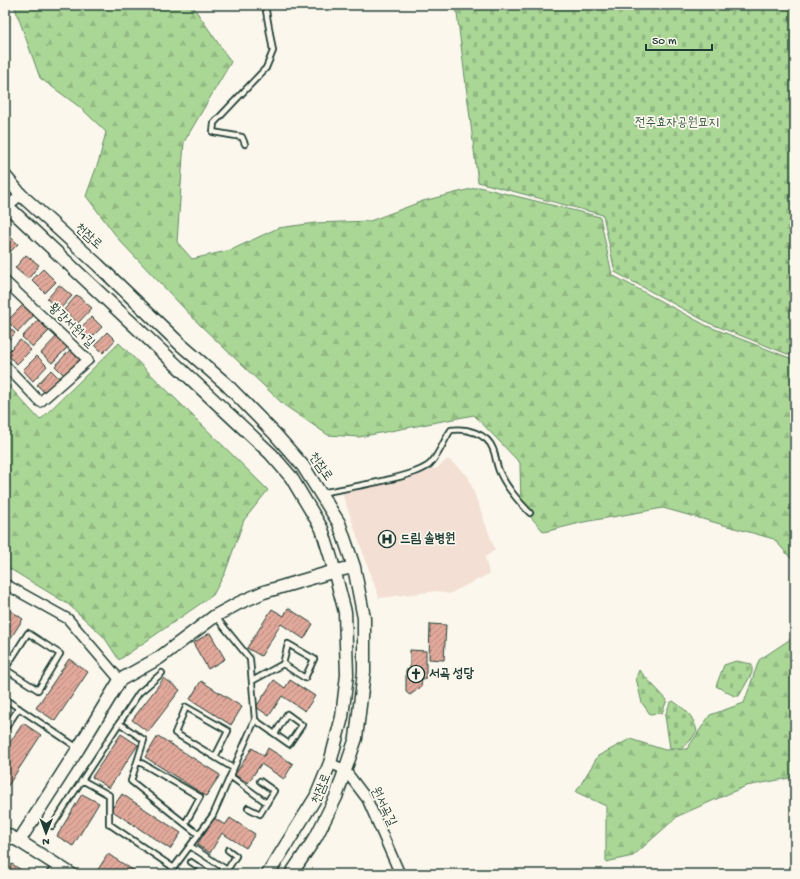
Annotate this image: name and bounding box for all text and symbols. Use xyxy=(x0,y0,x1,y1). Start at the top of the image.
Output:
scale bar xyxy=(646,26,712,52)
text: 50 m xyxy=(652,35,677,49)
park label: 전주효자공원묘지 xyxy=(635,116,719,131)
street label: 천잠로 xyxy=(71,221,105,253)
street label: 황강서원1길 xyxy=(45,300,98,351)
street label: 천잠로 xyxy=(305,450,335,484)
hospital icon: 드림 솔병원 xyxy=(377,529,397,549)
place label: 드림 솔병원 xyxy=(400,531,455,547)
church icon: 서곡 성당 xyxy=(406,664,426,684)
place label: 서곡 성당 xyxy=(429,667,474,682)
street label: 천잠로 xyxy=(309,772,335,806)
street label: 원서곡길 xyxy=(367,785,399,829)
north arrow xyxy=(26,813,66,853)
text: N xyxy=(42,835,50,847)

